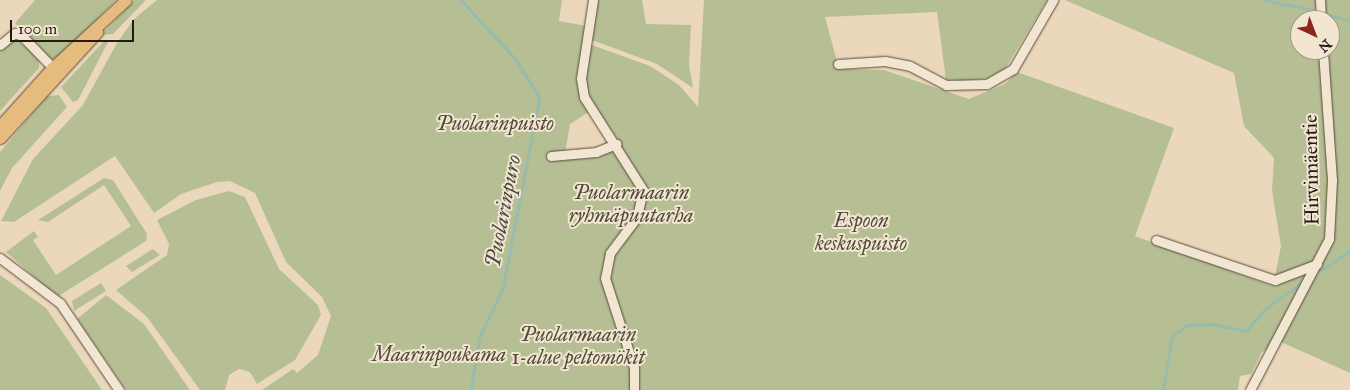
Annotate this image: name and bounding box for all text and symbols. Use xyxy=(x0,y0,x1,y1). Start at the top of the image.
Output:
scale bar xyxy=(12,10,136,42)
north arrow xyxy=(1290,10,1340,60)
text: 100 m xyxy=(18,20,57,38)
text: N xyxy=(1315,35,1335,56)
park label: Puolarinpuisto xyxy=(436,111,554,135)
street label: Hirvimäentie xyxy=(1298,114,1324,226)
water label: Puolarinpuro xyxy=(480,153,526,269)
park label: Puolarmaarin ryhmäpuutarha xyxy=(569,180,693,227)
park label: Espoon keskuspuisto xyxy=(815,209,907,256)
park label: Puolarmaarin 1-alue peltomökit xyxy=(511,323,645,370)
park label: Maarinpoukama xyxy=(372,342,506,366)

